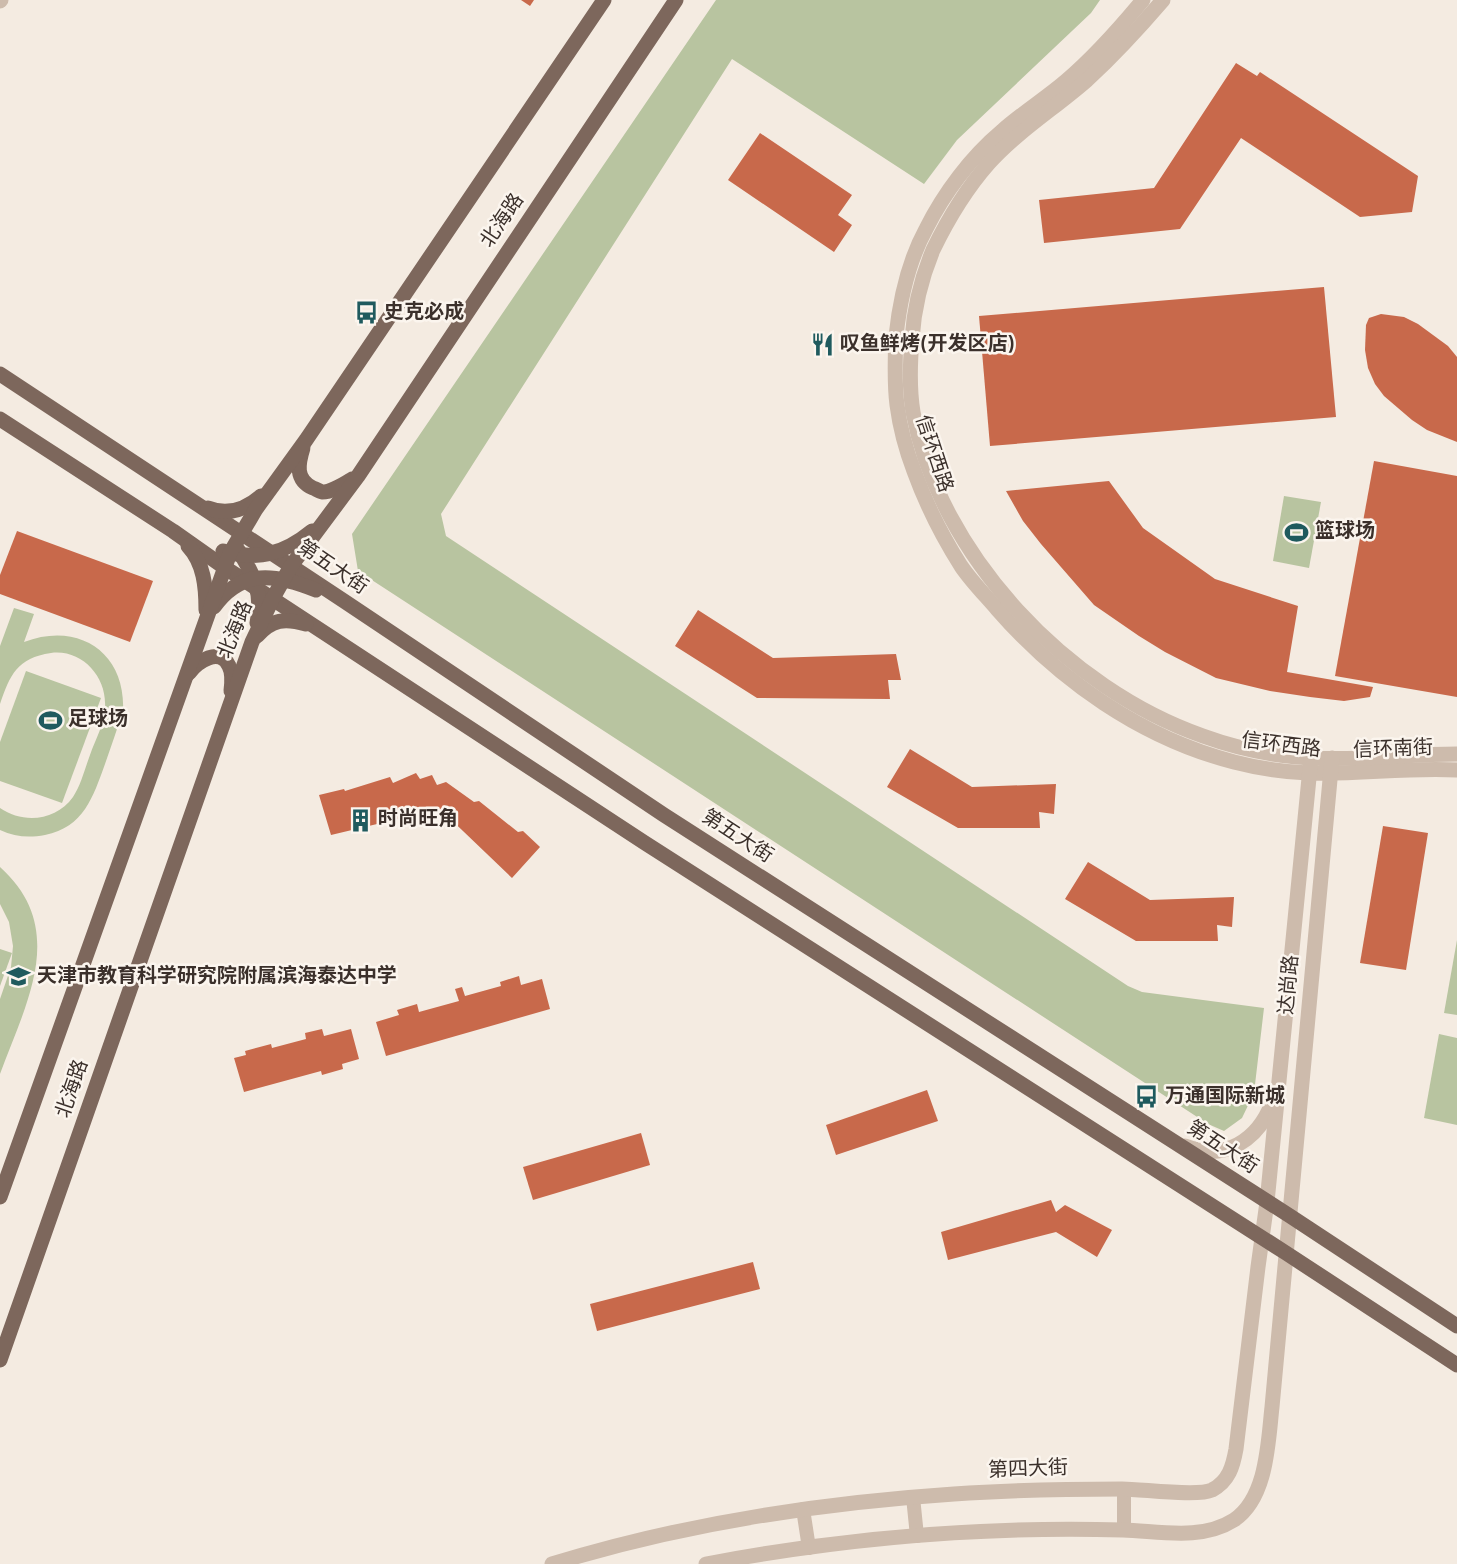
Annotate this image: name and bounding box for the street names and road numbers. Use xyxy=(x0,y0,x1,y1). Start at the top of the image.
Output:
street label: 北海路 xyxy=(475,189,531,253)
street label: 信环西路 xyxy=(908,412,958,496)
street label: 第五大街 xyxy=(292,535,372,601)
street label: 北海路 xyxy=(213,597,259,663)
street label: 信环西路 xyxy=(1240,728,1322,764)
street label: 信环南街 xyxy=(1353,736,1433,764)
street label: 第五大街 xyxy=(696,804,778,870)
street label: 达尚路 xyxy=(1274,954,1306,1016)
street label: 北海路 xyxy=(51,1056,95,1122)
street label: 第五大街 xyxy=(1181,1115,1263,1181)
street label: 第四大街 xyxy=(988,1456,1068,1484)

